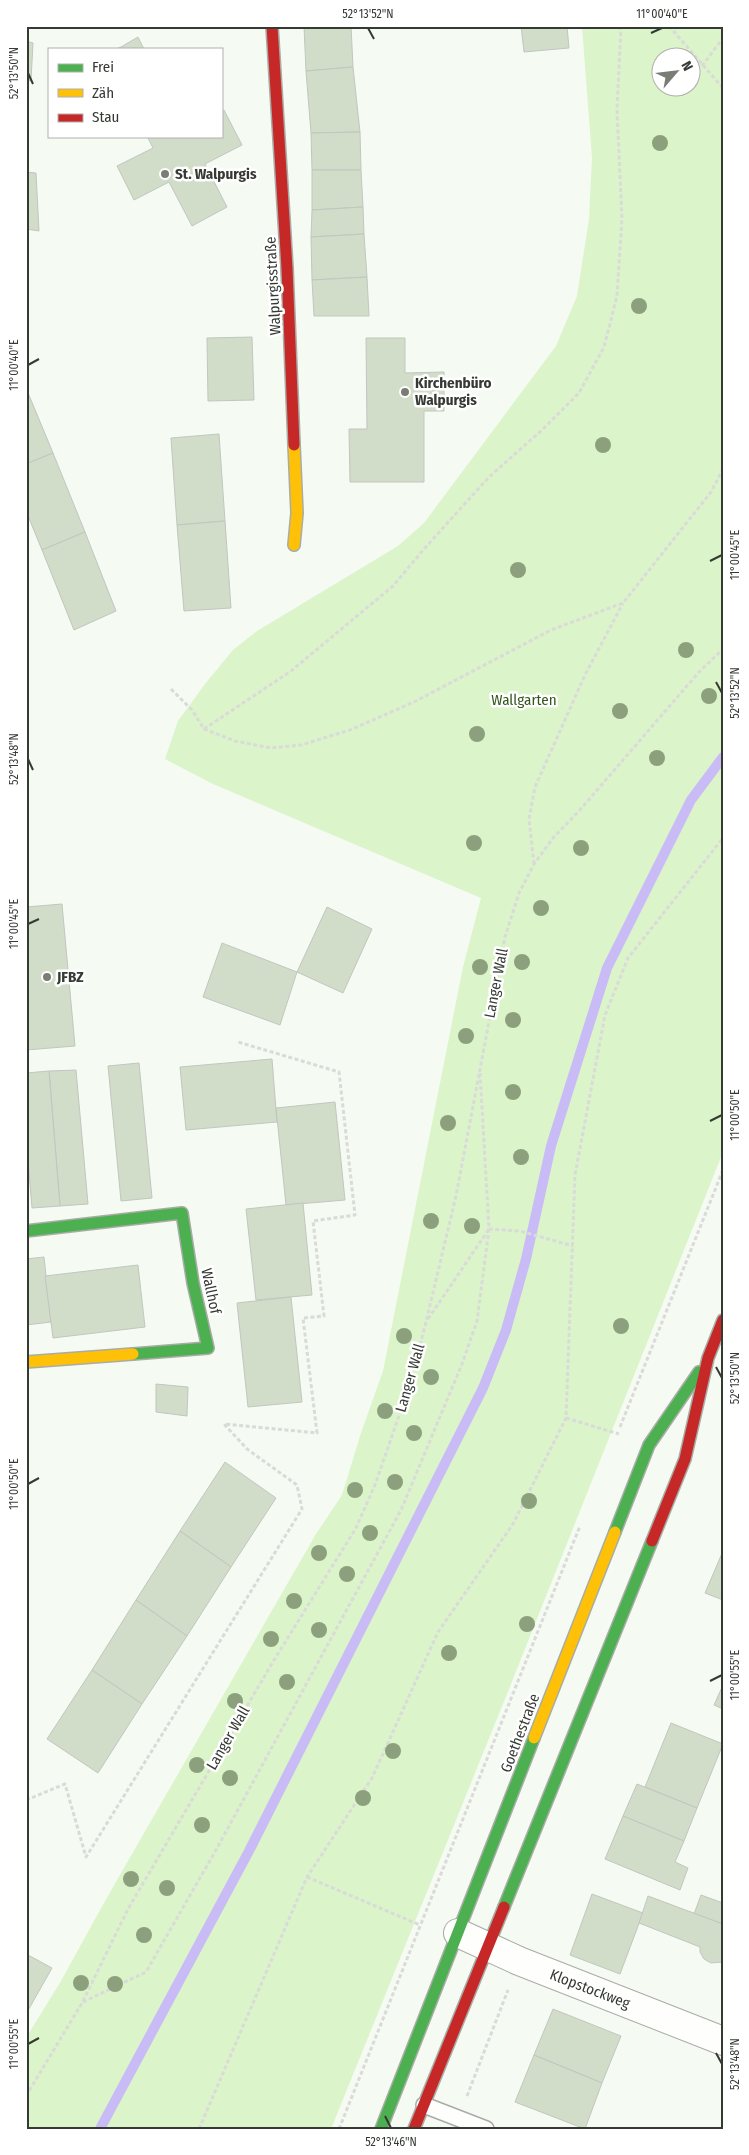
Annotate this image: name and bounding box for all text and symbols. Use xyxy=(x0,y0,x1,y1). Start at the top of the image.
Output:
text: 52°13'52"N xyxy=(342,7,394,21)
text: 11°00'40"E xyxy=(636,7,688,21)
text: 52°13'50"N xyxy=(7,47,21,99)
legend xyxy=(48,48,222,138)
north arrow xyxy=(652,48,702,98)
text: Frei xyxy=(92,58,114,76)
text: N xyxy=(678,58,697,74)
text: Zäh xyxy=(92,84,114,102)
text: Stau xyxy=(92,108,119,126)
place label: St. Walpurgis xyxy=(175,165,257,183)
marker: St. Walpurgis xyxy=(159,168,171,180)
street label: Walpurgisstraße xyxy=(261,236,285,336)
text: 11°00'40"E xyxy=(7,339,21,391)
place label: Kirchenbüro Walpurgis xyxy=(415,374,492,409)
marker: Kirchenbüro Walpurgis xyxy=(399,386,411,398)
text: 11°00'45"E xyxy=(728,530,742,580)
text: 52°13'52"N xyxy=(728,667,742,719)
park label: Wallgarten xyxy=(491,691,557,709)
text: 52°13'48"N xyxy=(7,733,21,785)
text: 11°00'45"E xyxy=(7,899,21,949)
street label: Langer Wall xyxy=(480,947,512,1019)
place label: JFBZ xyxy=(56,968,84,986)
marker: JFBZ xyxy=(41,971,53,983)
text: 11°00'50"E xyxy=(728,1089,742,1141)
street label: Wallhof xyxy=(197,1266,225,1317)
street label: Langer Wall xyxy=(392,1342,428,1414)
text: 52°13'50"N xyxy=(728,1352,742,1404)
text: 11°00'50"E xyxy=(7,1458,21,1510)
text: 11°00'55"E xyxy=(728,1649,742,1700)
street label: Goethestraße xyxy=(497,1691,543,1775)
street label: Langer Wall xyxy=(203,1703,253,1773)
street label: Klopstockweg xyxy=(547,1965,633,2013)
text: 11°00'55"E xyxy=(7,2018,21,2069)
text: 52°13'48"N xyxy=(728,2038,742,2090)
text: 52°13'46"N xyxy=(365,2135,417,2149)

